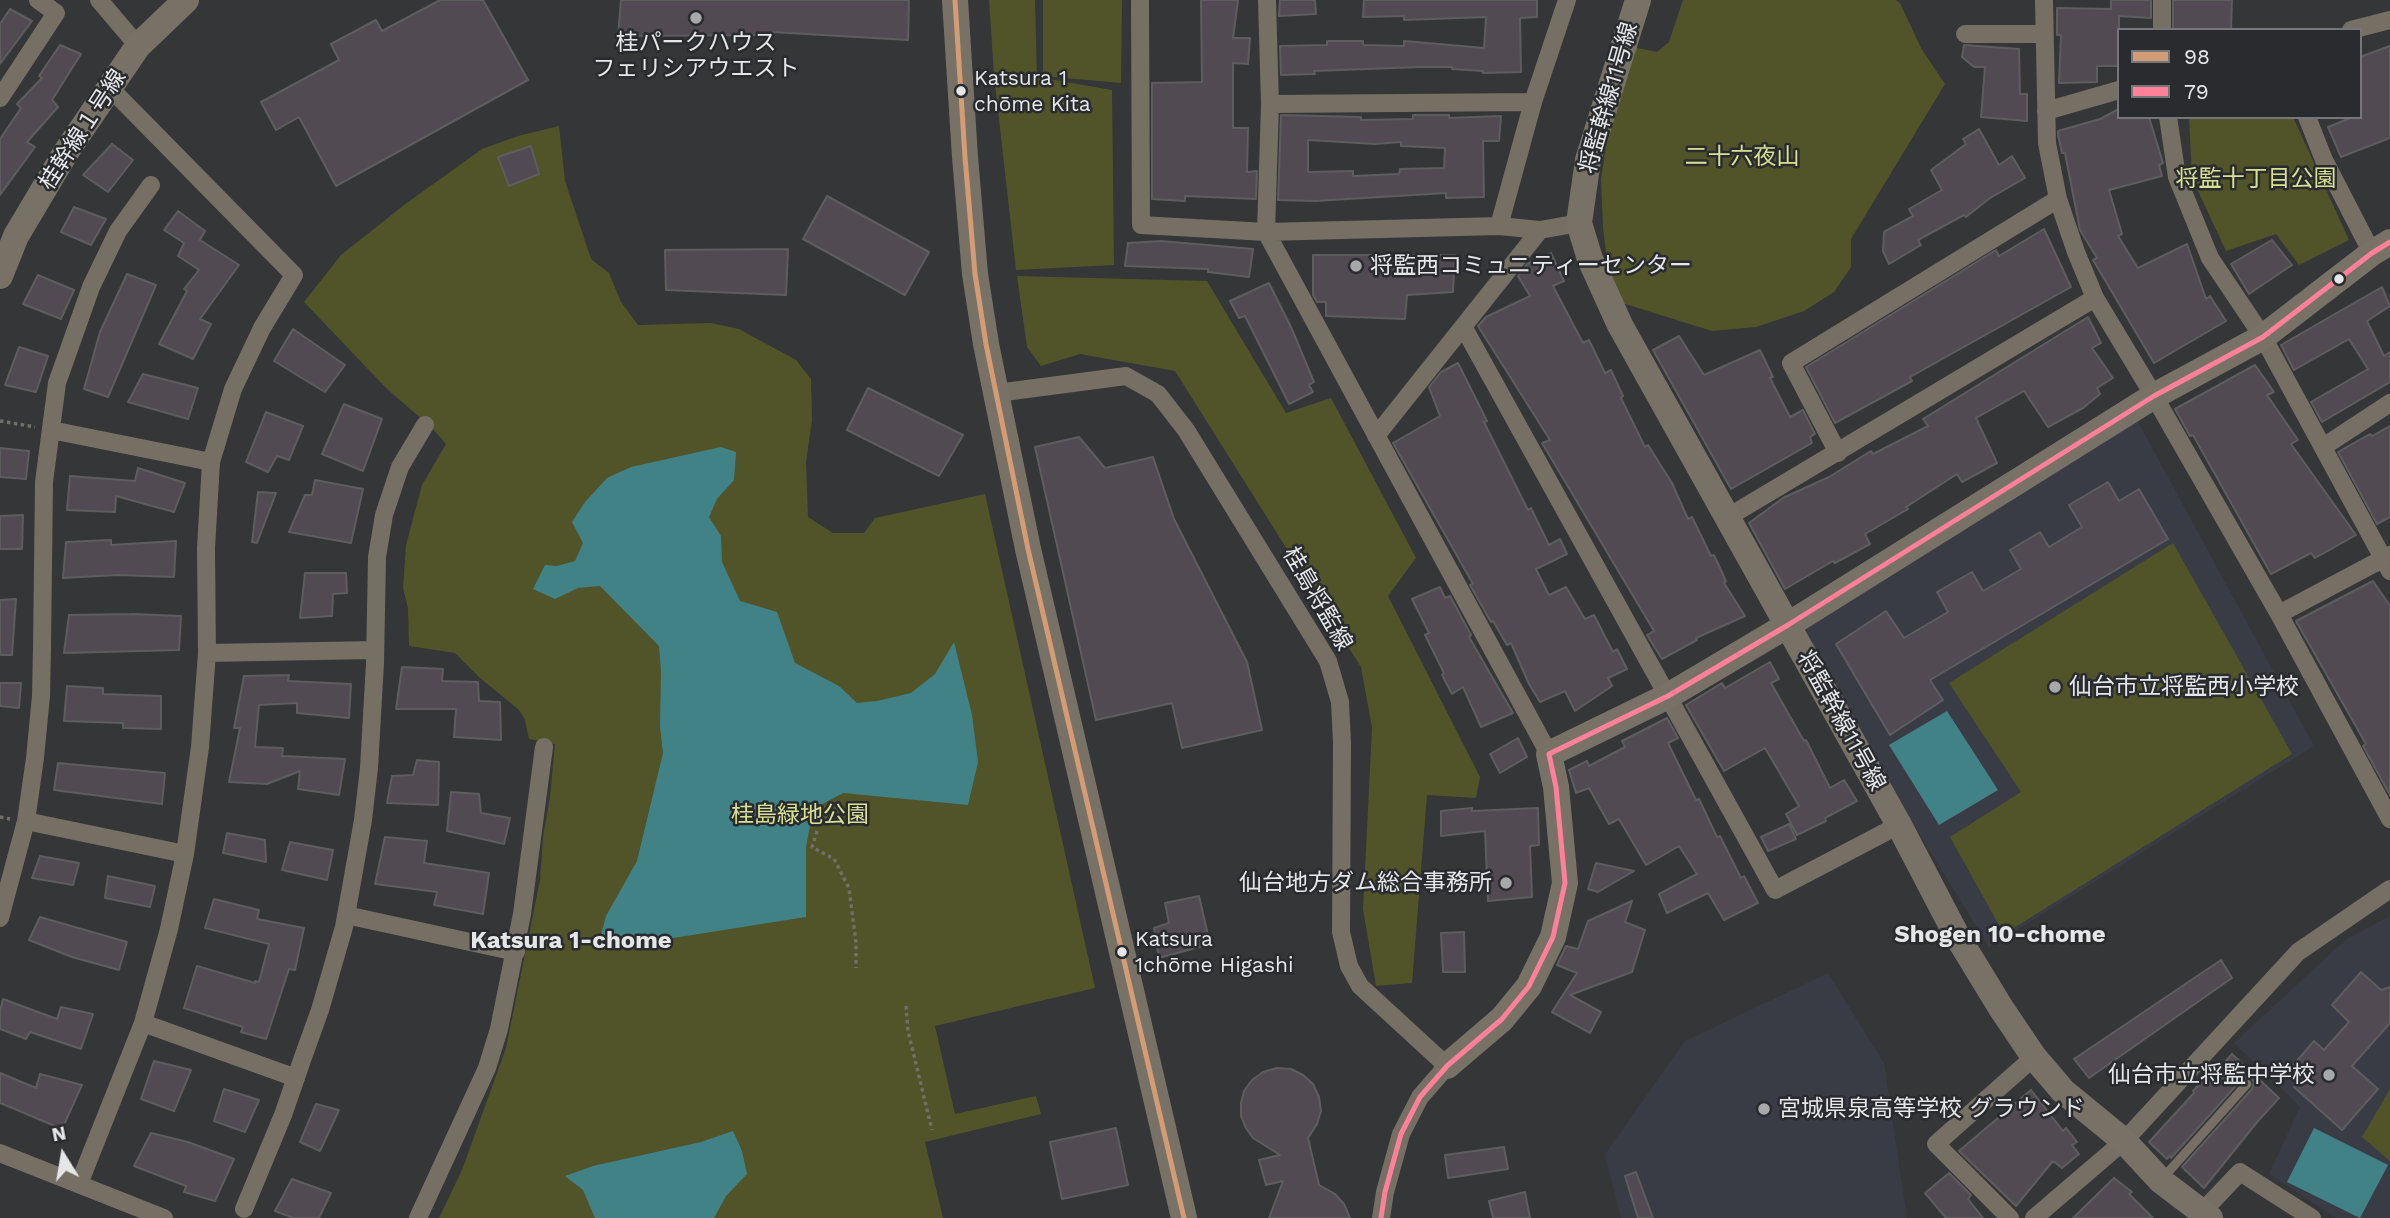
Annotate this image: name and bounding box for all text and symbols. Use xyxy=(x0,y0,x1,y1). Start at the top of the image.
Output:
marker: 桂パークハウス フェリシアウエスト xyxy=(688,10,704,26)
street label: 将監幹線11号線 xyxy=(1574,19,1644,177)
legend xyxy=(2117,28,2362,119)
place label: 桂パークハウス フェリシアウエスト xyxy=(593,29,799,83)
text: 98 xyxy=(2184,44,2210,69)
street label: 桂幹線１号線 xyxy=(34,65,132,195)
place label: Katsura 1 chōme Kita xyxy=(974,66,1091,116)
text: 79 xyxy=(2184,79,2209,104)
marker: Katsura 1 chōme Kita xyxy=(954,84,968,98)
park label: 二十六夜山 xyxy=(1685,143,1799,171)
park label: 将監十丁目公園 xyxy=(2176,165,2336,193)
place label: 将監西コミュニティーセンター xyxy=(1370,252,1692,280)
marker: 将監西コミュニティーセンター xyxy=(1348,258,1364,274)
unlabelled marker xyxy=(2332,272,2346,286)
street label: 桂島将監線 xyxy=(1276,542,1358,656)
street label: 将監幹線11号線 xyxy=(1791,646,1891,796)
place label: 仙台市立将監西小学校 xyxy=(2069,673,2299,701)
marker: 仙台市立将監西小学校 xyxy=(2047,679,2063,695)
park label: 桂島緑地公園 xyxy=(731,801,869,829)
place label: 仙台地方ダム総合事務所 xyxy=(1239,869,1492,897)
marker: 仙台地方ダム総合事務所 xyxy=(1498,875,1514,891)
district label: Shogen 10-chome xyxy=(1894,921,2106,949)
district label: Katsura 1-chome xyxy=(470,927,672,955)
place label: Katsura 1chōme Higashi xyxy=(1135,927,1294,977)
marker: Katsura 1chōme Higashi xyxy=(1115,945,1129,959)
place label: 仙台市立将監中学校 xyxy=(2108,1061,2315,1089)
marker: 仙台市立将監中学校 xyxy=(2321,1067,2337,1083)
place label: 宮城県泉高等学校 グラウンド xyxy=(1778,1095,2085,1123)
marker: 宮城県泉高等学校 グラウンド xyxy=(1756,1101,1772,1117)
north arrow xyxy=(28,1120,98,1190)
text: N xyxy=(50,1121,68,1147)

